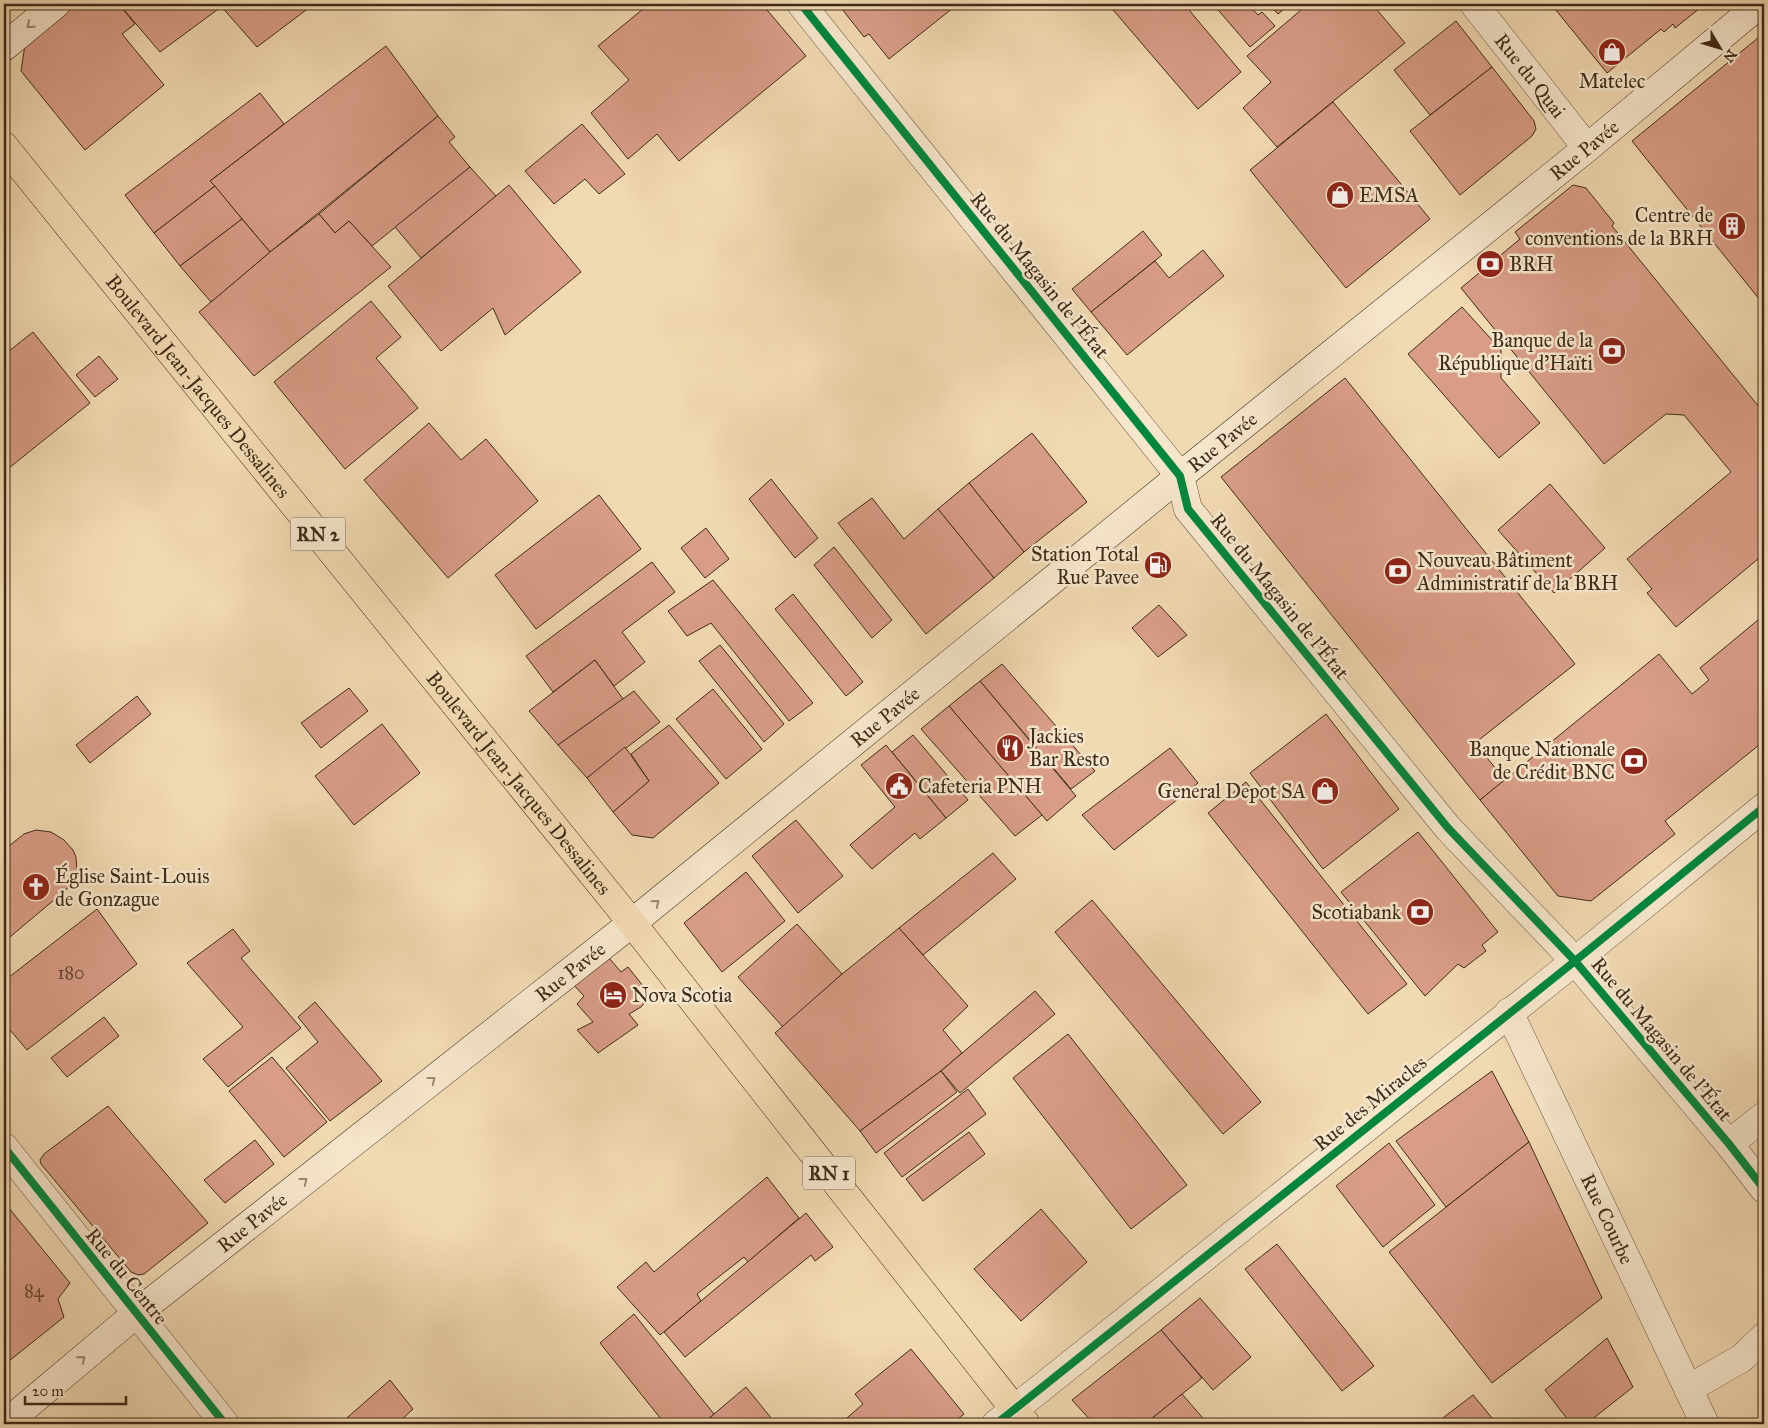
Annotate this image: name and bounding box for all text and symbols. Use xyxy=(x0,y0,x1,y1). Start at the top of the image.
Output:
one-way arrow xyxy=(27,20,36,28)
north arrow xyxy=(1696,22,1746,72)
street label: Rue du Quai xyxy=(1490,28,1571,123)
shop icon: Matelec xyxy=(1597,37,1627,67)
text: N xyxy=(1719,46,1740,66)
place label: Matelec xyxy=(1579,69,1645,93)
street label: Rue Pavée xyxy=(1545,115,1624,185)
shop icon: EMSA xyxy=(1325,180,1355,210)
place label: EMSA xyxy=(1359,183,1419,207)
street label: Rue du Magasin de l'État xyxy=(965,186,1116,364)
place label: Centre de conventions de la BRH xyxy=(1525,203,1713,250)
building icon: Centre de conventions de la BRH xyxy=(1717,211,1747,241)
bank icon: BRH xyxy=(1475,249,1505,279)
place label: BRH xyxy=(1509,252,1554,276)
street label: Boulevard Jean-Jacques Dessalines xyxy=(101,270,296,503)
place label: Banque de la République d'Haïti xyxy=(1438,328,1594,376)
bank icon: Banque de la République d'Haïti xyxy=(1597,336,1627,366)
street label: Rue Pavée xyxy=(1182,407,1262,477)
street label: Rue du Magasin de l'État xyxy=(1205,507,1356,685)
road number: RN 2 xyxy=(290,518,346,550)
place label: Station Total Rue Pavee xyxy=(1031,542,1140,589)
place label: Nouveau Bâtiment Administratif de la BRH xyxy=(1416,548,1618,595)
fuel station icon: Station Total Rue Pavee xyxy=(1143,550,1173,580)
bank icon: Nouveau Bâtiment Administratif de la BRH xyxy=(1383,556,1413,586)
street label: Boulevard Jean-Jacques Dessalines xyxy=(421,666,616,900)
street label: Rue Pavée xyxy=(845,681,924,752)
place label: Jackies Bar Resto xyxy=(1027,724,1109,771)
restaurant icon: Jackies Bar Resto xyxy=(995,733,1025,763)
place label: Banque Nationale de Crédit BNC xyxy=(1469,737,1615,784)
bank icon: Banque Nationale de Crédit BNC xyxy=(1619,746,1649,776)
public building icon: Cafeteria PNH xyxy=(884,771,914,801)
place label: Cafeteria PNH xyxy=(918,774,1042,798)
shop icon: General Depot SA xyxy=(1310,776,1340,806)
place label: General Depot SA xyxy=(1158,779,1307,803)
place label: Église Saint-Louis de Gonzague xyxy=(55,862,209,912)
church icon: Église Saint-Louis de Gonzague xyxy=(21,872,51,902)
bank icon: Scotiabank xyxy=(1405,897,1435,927)
one-way arrow xyxy=(650,900,659,909)
place label: Scotiabank xyxy=(1312,900,1402,924)
street label: Rue Pavée xyxy=(530,937,610,1007)
street label: Rue du Magasin de l'État xyxy=(1586,951,1739,1127)
house number: 180 xyxy=(57,962,85,984)
hotel icon: Nova Scotia xyxy=(598,980,628,1010)
place label: Nova Scotia xyxy=(632,983,733,1007)
street label: Rue des Miracles xyxy=(1309,1050,1431,1156)
one-way arrow xyxy=(426,1078,435,1086)
road number: RN 1 xyxy=(803,1156,855,1190)
street label: Rue Courbe xyxy=(1576,1170,1639,1268)
one-way arrow xyxy=(299,1177,308,1186)
street label: Rue Pavée xyxy=(212,1187,292,1257)
street label: Rue du Centre xyxy=(81,1223,173,1329)
house number: 84 xyxy=(24,1280,45,1302)
one-way arrow xyxy=(76,1356,85,1365)
scale bar xyxy=(25,1373,126,1405)
text: 20 m xyxy=(32,1382,64,1400)

